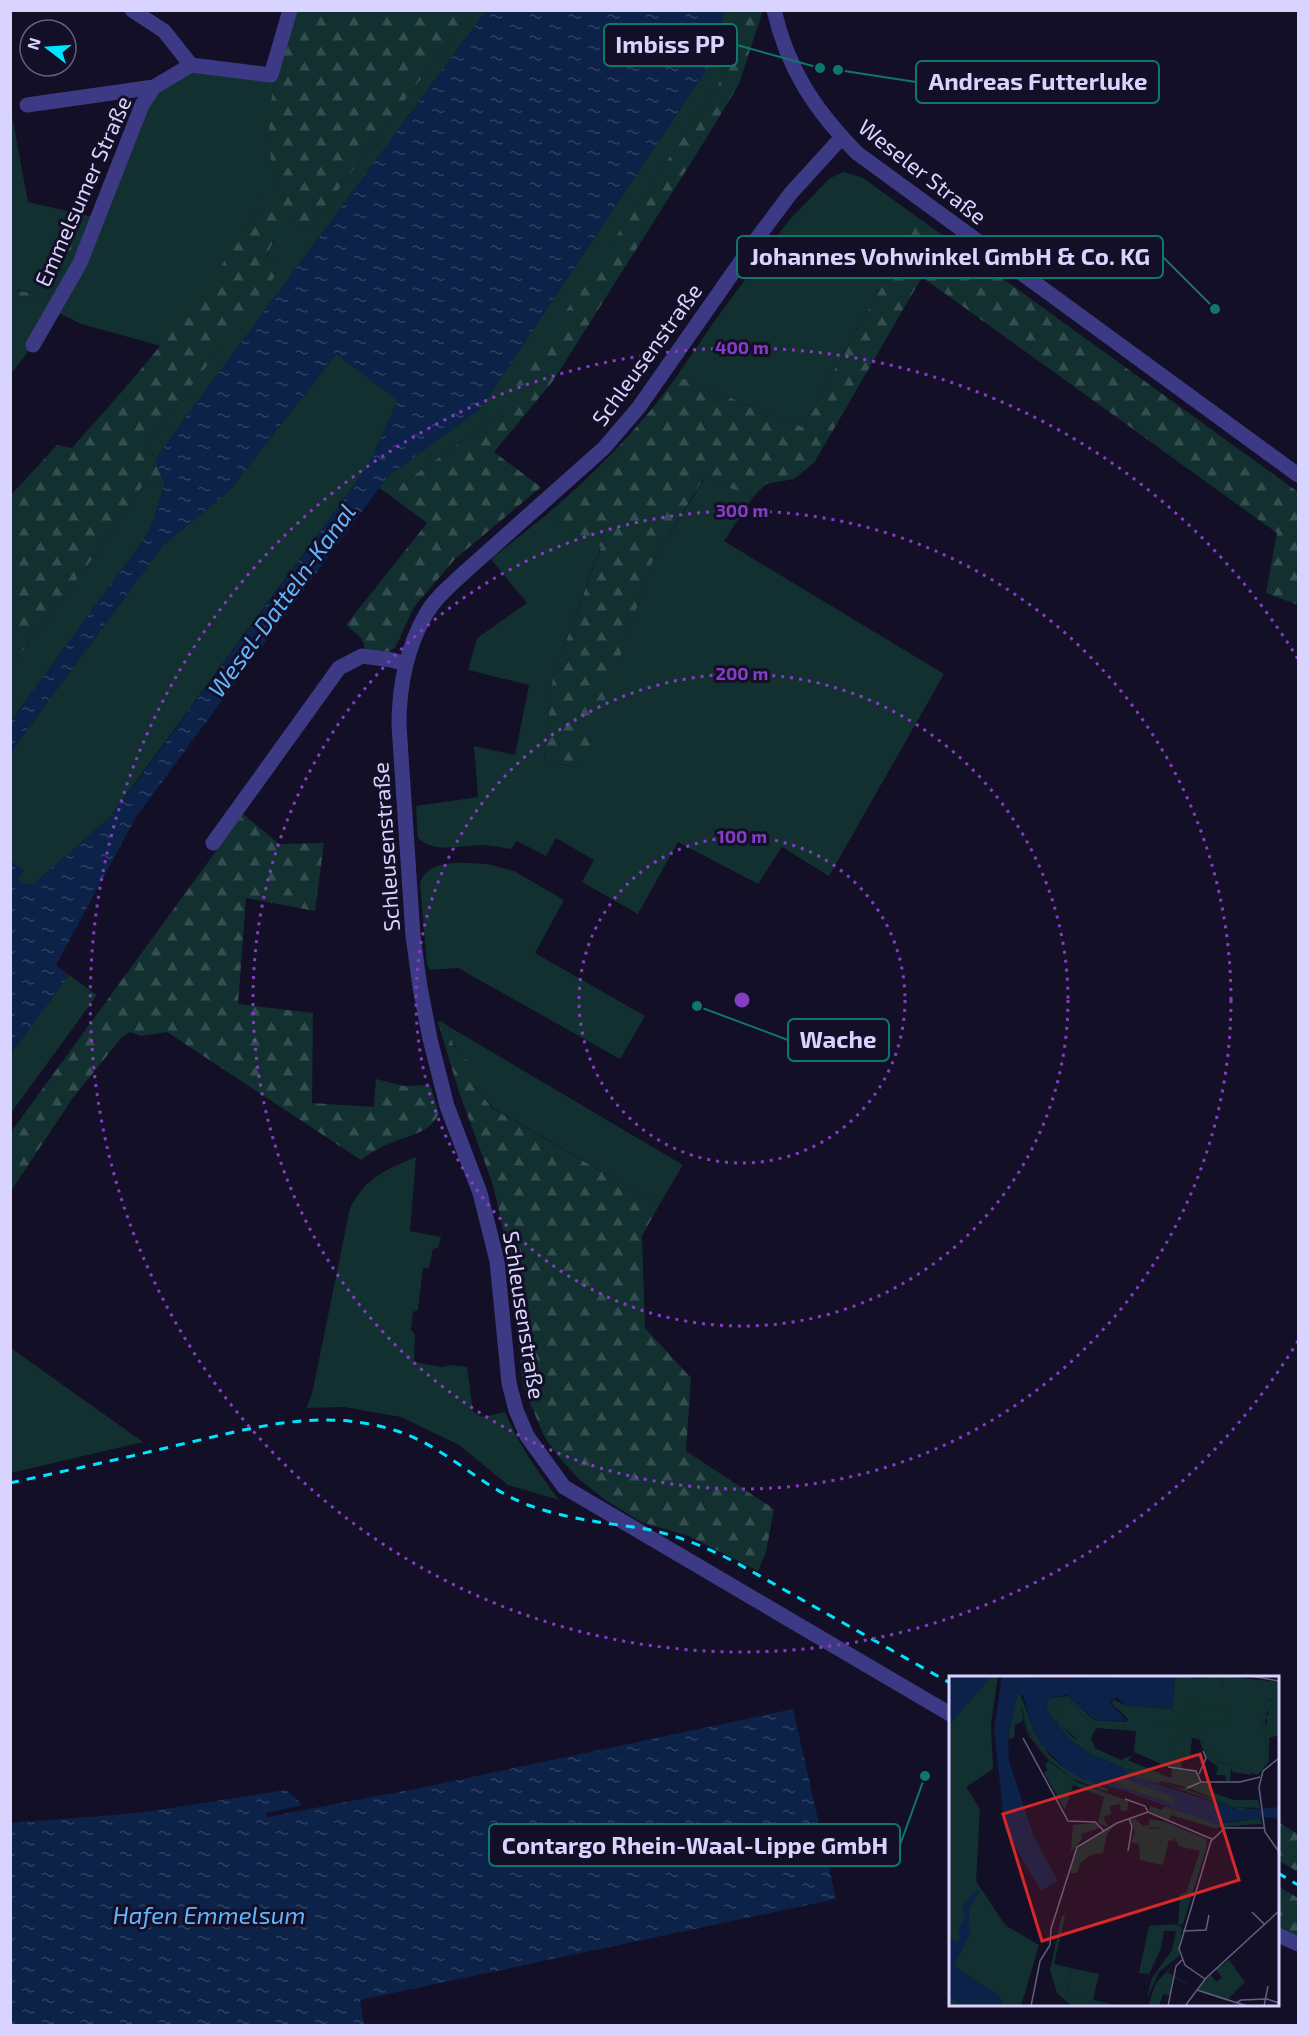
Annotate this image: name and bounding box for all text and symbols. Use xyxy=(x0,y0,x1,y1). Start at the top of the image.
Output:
north arrow xyxy=(18,18,78,78)
callout: Imbiss PP xyxy=(604,24,737,66)
text: Imbiss PP xyxy=(615,29,725,58)
text: N xyxy=(22,35,44,52)
callout: Andreas Futterluke xyxy=(916,61,1159,103)
text: Andreas Futterluke xyxy=(929,66,1148,95)
street label: Emmelsumer Straße xyxy=(28,92,136,290)
street label: Weseler Straße xyxy=(854,113,992,229)
callout: Johannes Vohwinkel GmbH & Co. KG xyxy=(737,236,1163,278)
text: Johannes Vohwinkel GmbH & Co. KG xyxy=(750,241,1150,270)
street label: Schleusenstraße xyxy=(586,278,706,430)
text: 400 m xyxy=(715,336,769,358)
water label: Wesel-Datteln-Kanal xyxy=(201,498,361,702)
text: 300 m xyxy=(716,499,768,521)
text: 200 m xyxy=(716,662,768,684)
street label: Schleusenstraße xyxy=(366,761,404,933)
text: 100 m xyxy=(717,825,767,847)
centre of rings xyxy=(732,990,752,1010)
callout: Wache xyxy=(788,1019,889,1061)
text: Wache xyxy=(800,1024,876,1053)
street label: Schleusenstraße xyxy=(499,1229,551,1401)
inset map xyxy=(949,1676,1279,2006)
callout: Contargo Rhein-Waal-Lippe GmbH xyxy=(489,1824,900,1866)
text: Contargo Rhein-Waal-Lippe GmbH xyxy=(502,1830,888,1859)
water label: Hafen Emmelsum xyxy=(113,1900,305,1929)

